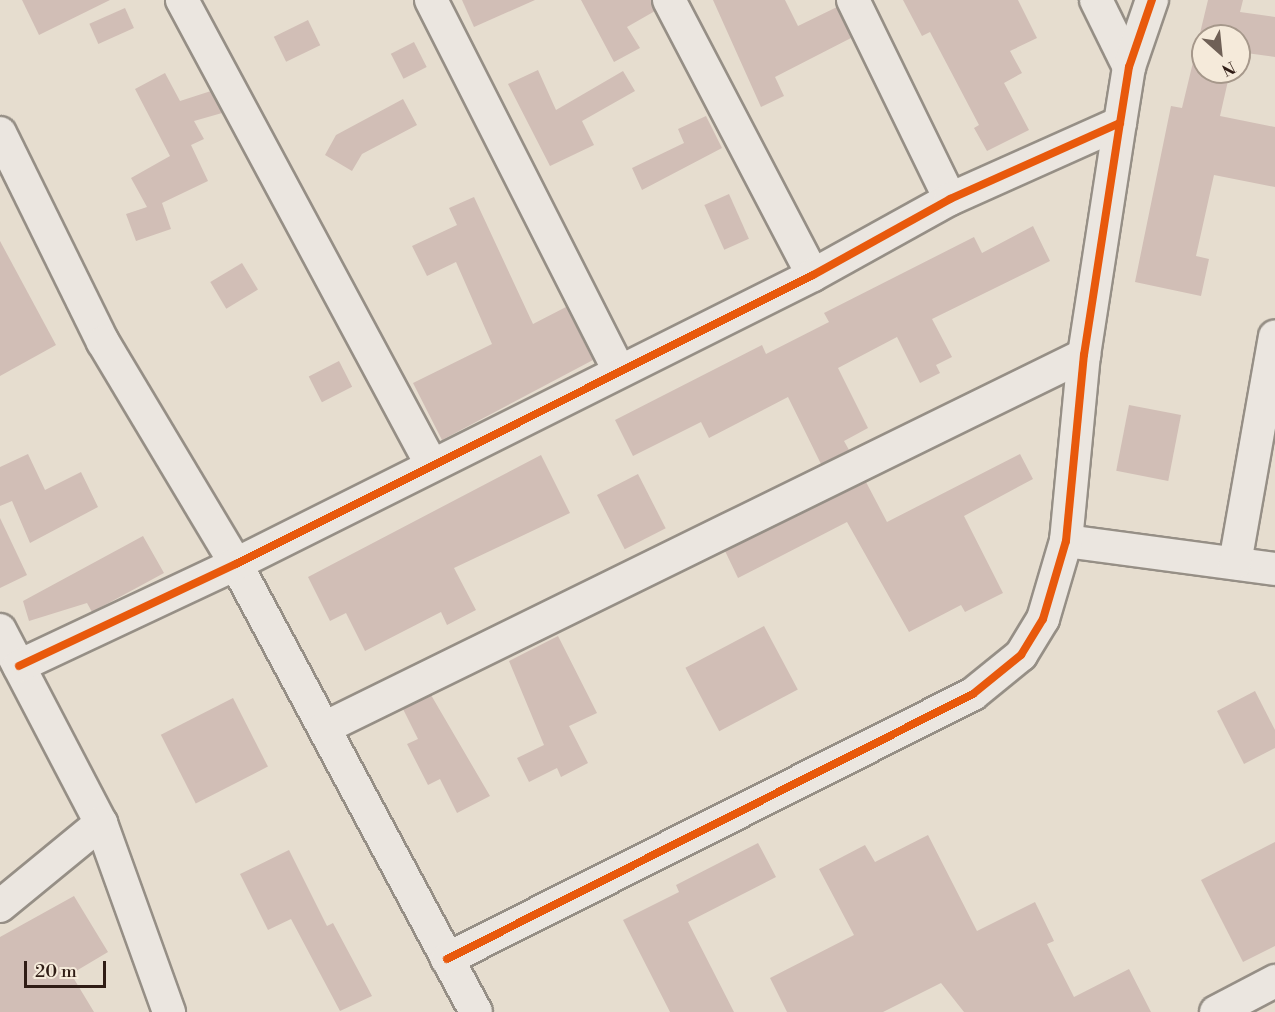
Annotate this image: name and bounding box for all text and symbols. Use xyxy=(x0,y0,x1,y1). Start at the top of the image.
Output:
north arrow xyxy=(1191,24,1251,84)
text: N xyxy=(1218,56,1238,80)
scale bar xyxy=(27,949,110,987)
text: 20 m xyxy=(35,960,77,983)

